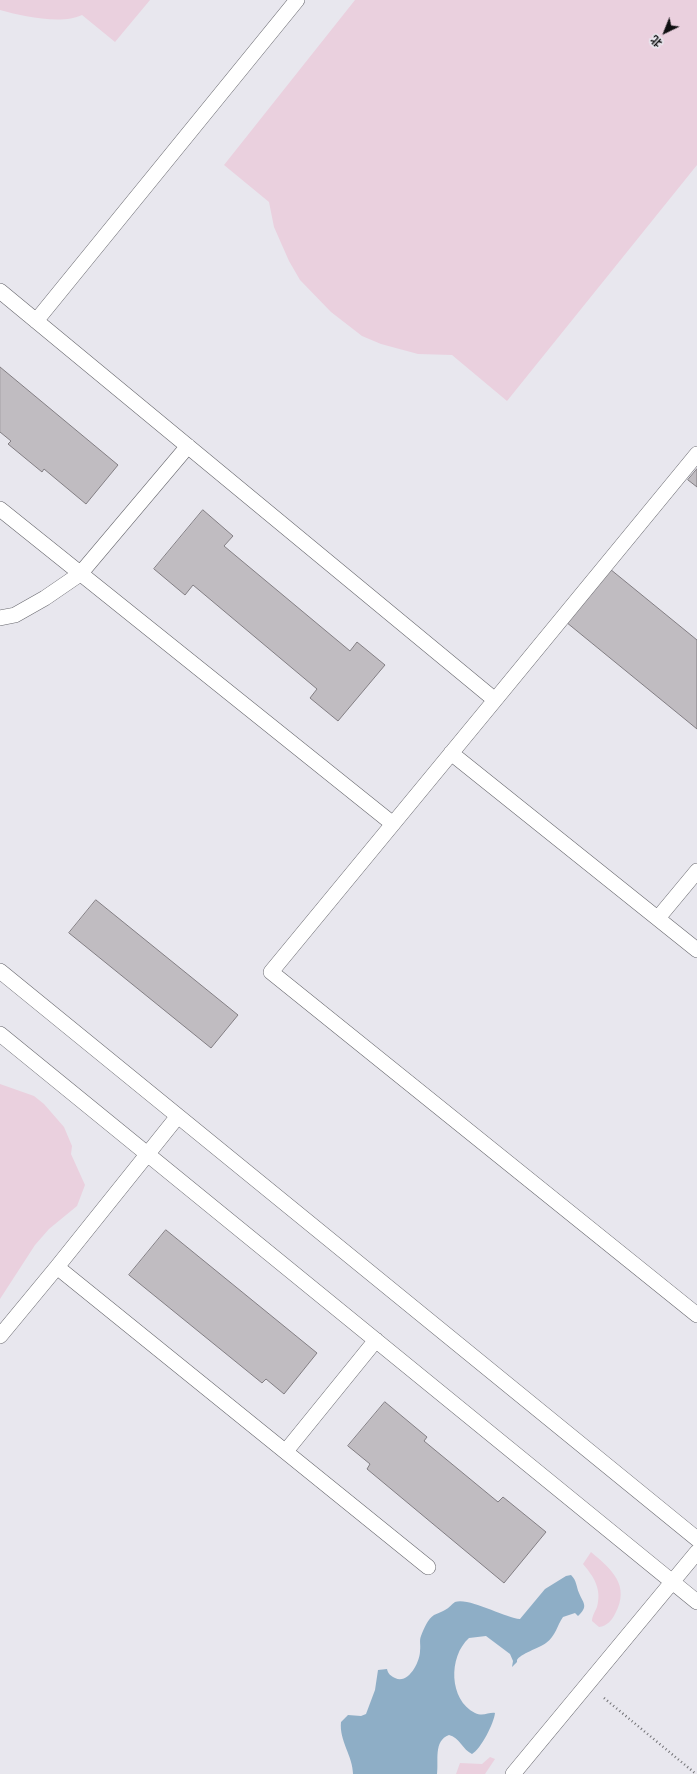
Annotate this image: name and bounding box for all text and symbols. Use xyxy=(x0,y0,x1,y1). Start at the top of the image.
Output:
north arrow xyxy=(645,12,685,52)
text: 北 xyxy=(648,33,665,50)

